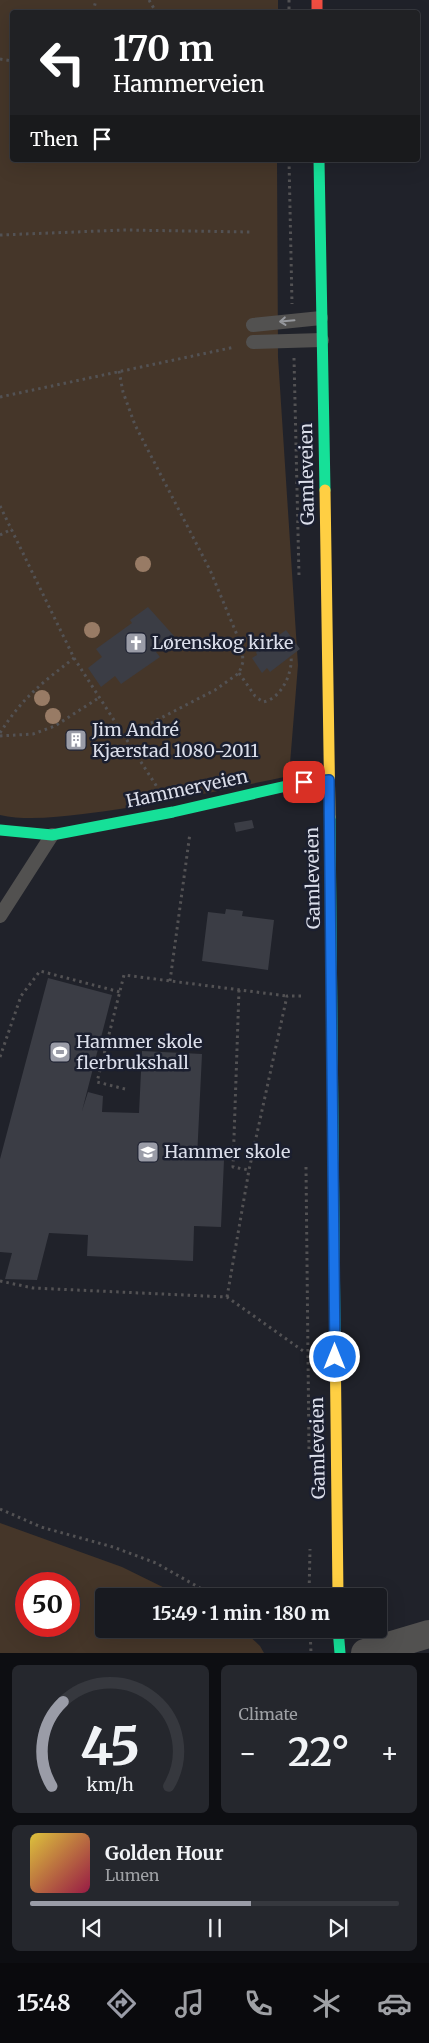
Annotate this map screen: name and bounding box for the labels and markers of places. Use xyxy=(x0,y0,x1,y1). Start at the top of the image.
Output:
church icon: Lørenskog kirke xyxy=(124,631,148,655)
place label: Lørenskog kirke xyxy=(152,631,293,654)
place label: Jim André Kjærstad 1080-2011 xyxy=(91,718,259,762)
building icon: Jim André Kjærstad 1080-2011 xyxy=(64,728,88,752)
pin xyxy=(283,761,325,803)
place label: Hammer skole flerbrukshall xyxy=(76,1030,202,1074)
sports icon: Hammer skole flerbrukshall xyxy=(48,1040,72,1064)
school or university icon: Hammer skole xyxy=(136,1140,160,1164)
place label: Hammer skole xyxy=(164,1140,290,1163)

